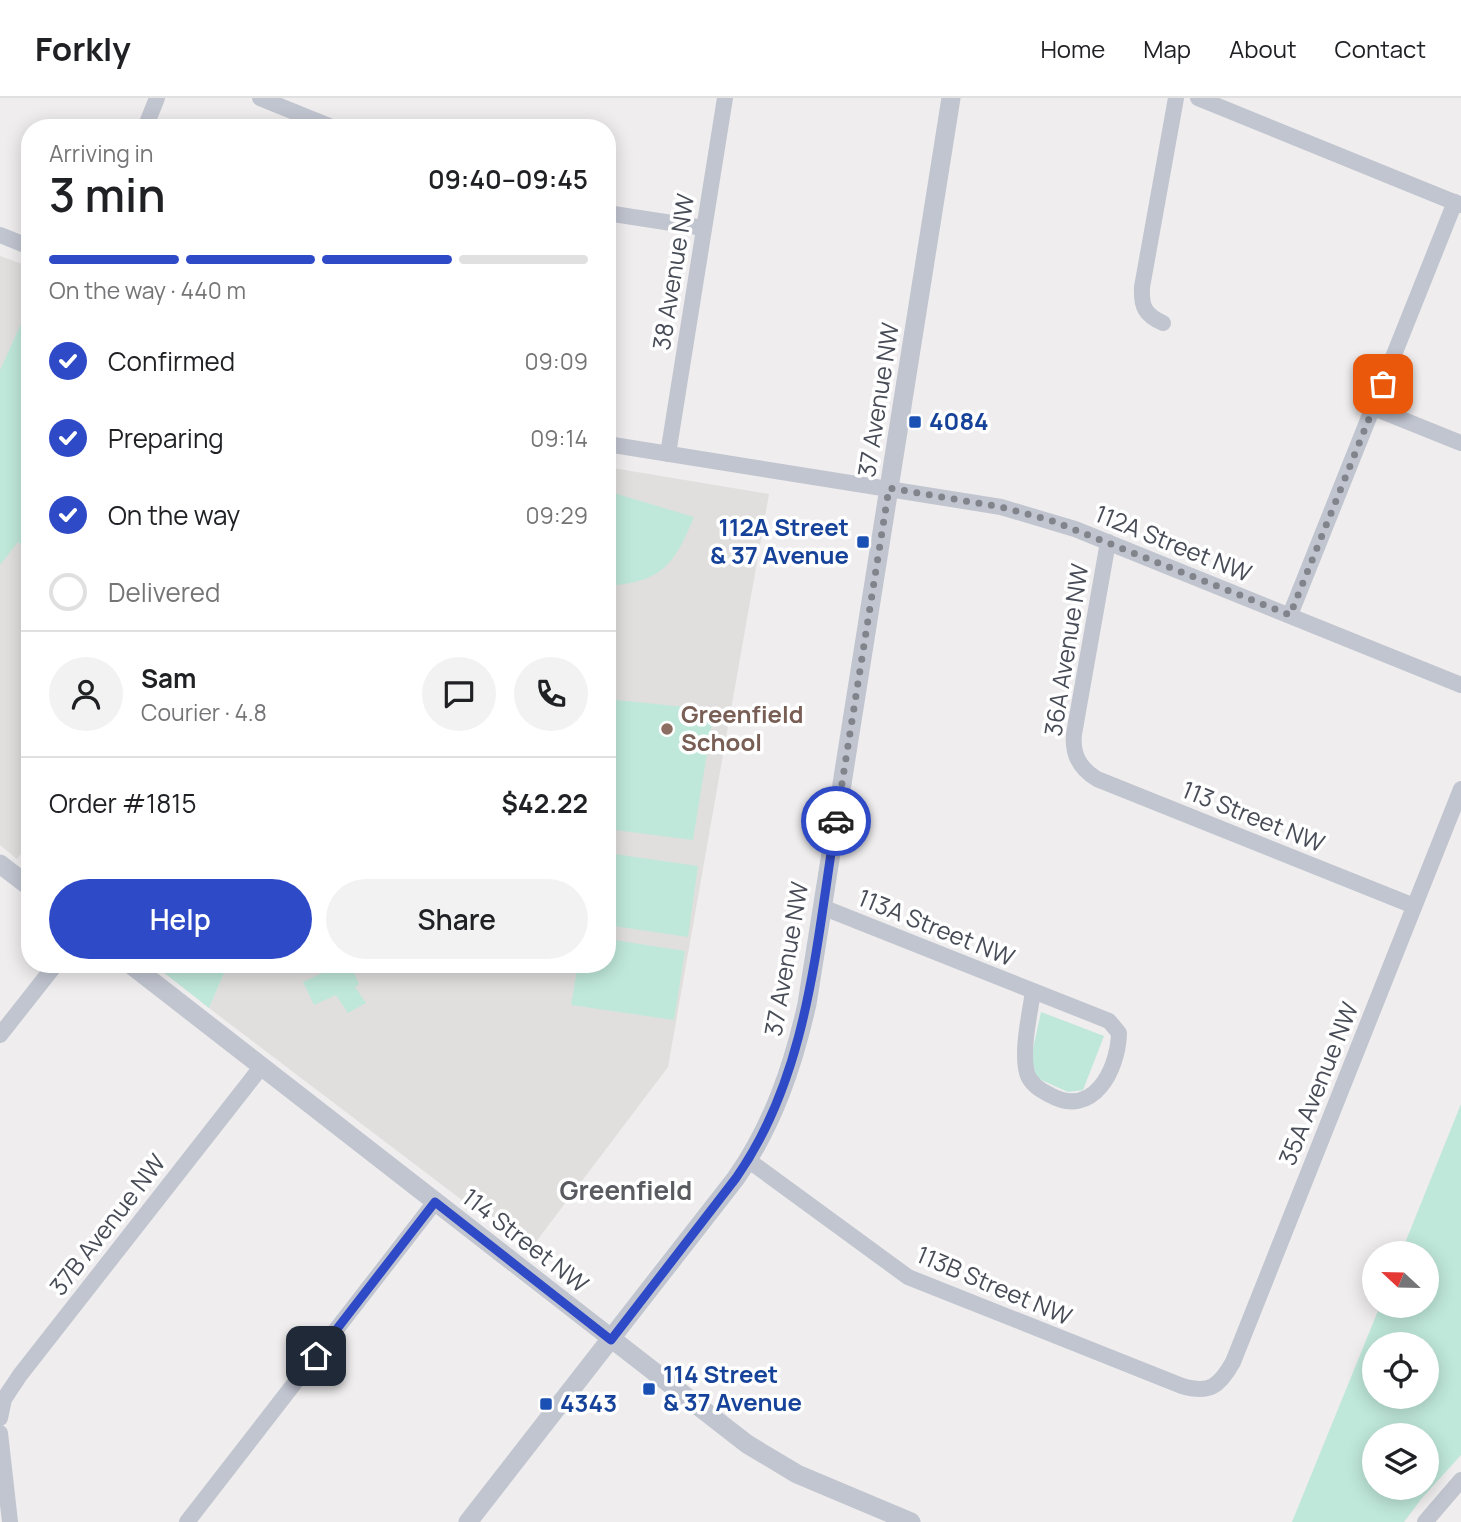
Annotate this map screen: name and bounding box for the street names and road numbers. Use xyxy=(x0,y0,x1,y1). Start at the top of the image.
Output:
street label: 38 Avenue NW xyxy=(644,191,701,352)
street label: 37 Avenue NW xyxy=(849,320,906,479)
street label: 112A Street NW xyxy=(1090,496,1257,589)
street label: 36A Avenue NW xyxy=(1036,561,1096,738)
street label: 113 Street NW xyxy=(1177,772,1330,859)
street label: 37 Avenue NW xyxy=(756,879,815,1038)
street label: 113A Street NW xyxy=(853,880,1020,973)
street label: 35A Avenue NW xyxy=(1270,997,1366,1170)
street label: 37B Avenue NW xyxy=(41,1146,173,1301)
street label: 114 Street NW xyxy=(456,1180,596,1300)
street label: 113B Street NW xyxy=(912,1237,1078,1332)

